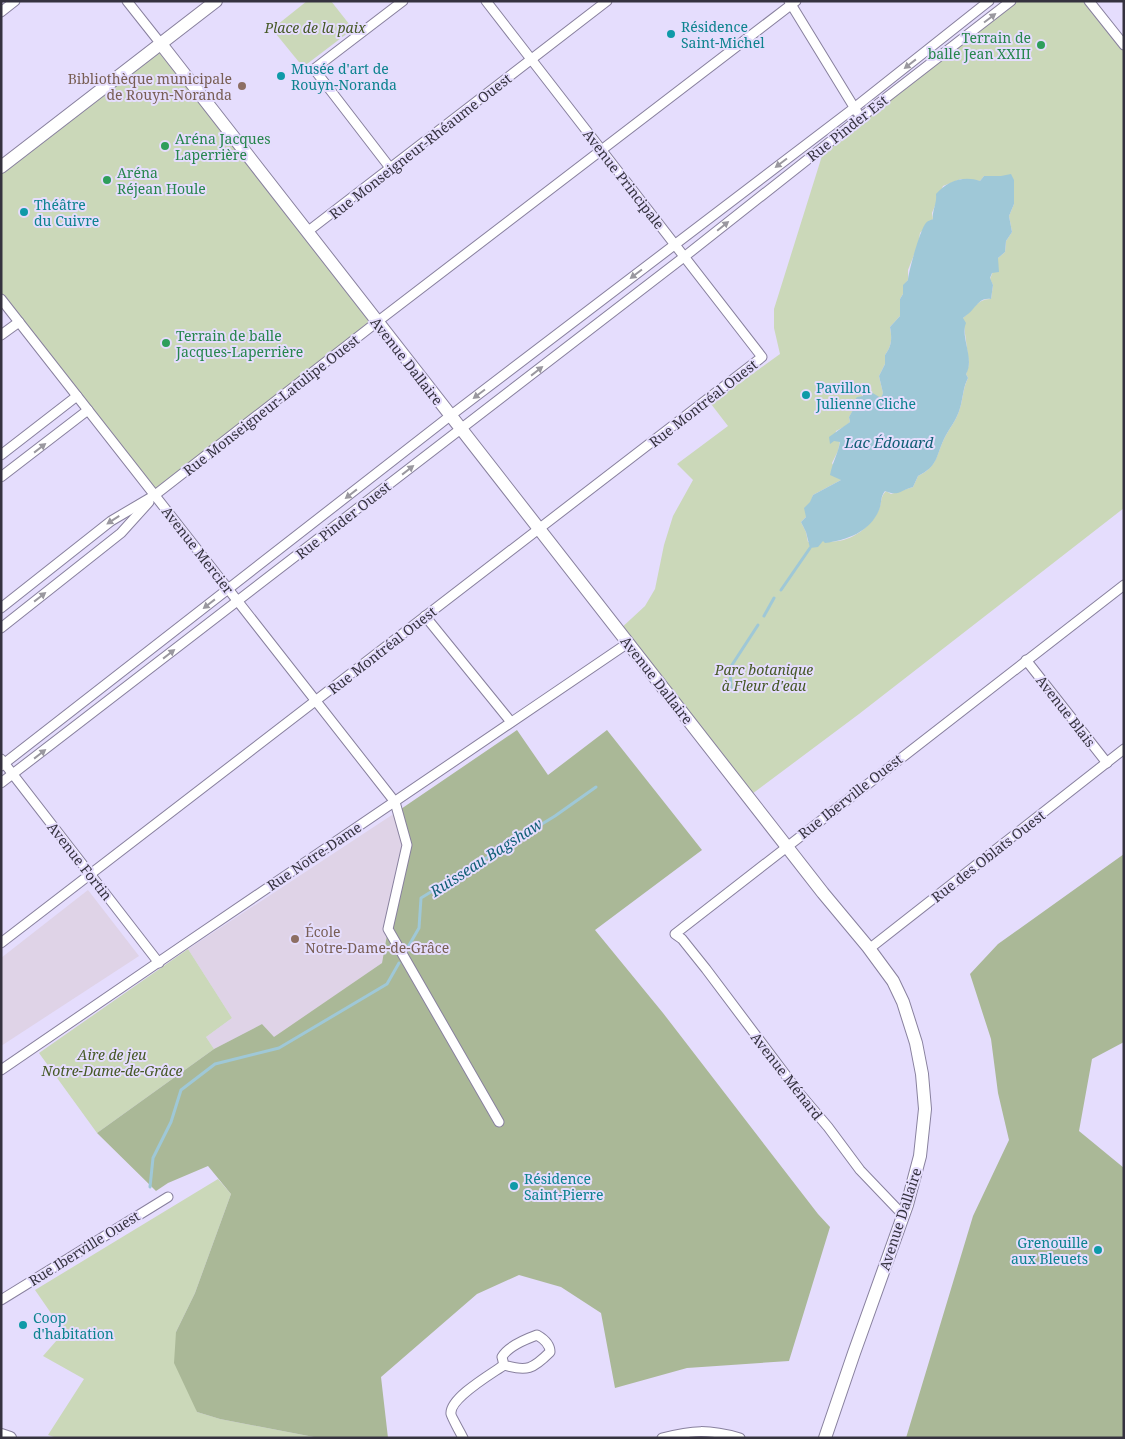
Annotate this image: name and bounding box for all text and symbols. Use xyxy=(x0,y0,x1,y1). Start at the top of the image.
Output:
one-way arrow xyxy=(983,12,996,23)
place label: Résidence Saint-Michel xyxy=(681,17,765,52)
park label: Place de la paix xyxy=(263,18,366,37)
marker: Résidence Saint-Michel xyxy=(665,28,677,40)
place label: Terrain de balle Jean XXIII xyxy=(928,28,1031,63)
marker: Terrain de balle Jean XXIII xyxy=(1035,39,1047,51)
one-way arrow xyxy=(904,58,917,69)
place label: Musée d'art de Rouyn-Noranda xyxy=(291,59,397,94)
place label: Bibliothèque municipale de Rouyn-Noranda xyxy=(68,69,232,104)
street label: Rue Monseigneur-Rhéaume Ouest xyxy=(325,69,515,223)
marker: Musée d'art de Rouyn-Noranda xyxy=(275,70,287,82)
marker: Bibliothèque municipale de Rouyn-Noranda xyxy=(236,80,248,92)
street label: Rue Pinder Est xyxy=(803,90,891,165)
street label: Avenue Principale xyxy=(579,125,669,233)
place label: Aréna Jacques Laperrière xyxy=(175,129,271,164)
marker: Aréna Jacques Laperrière xyxy=(159,140,171,152)
one-way arrow xyxy=(775,158,788,169)
place label: Aréna Réjean Houle xyxy=(117,163,206,198)
marker: Aréna Réjean Houle xyxy=(101,174,113,186)
place label: Théâtre du Cuivre xyxy=(34,195,99,230)
marker: Théâtre du Cuivre xyxy=(18,206,30,218)
one-way arrow xyxy=(716,221,729,232)
one-way arrow xyxy=(629,269,643,279)
street label: Avenue Dallaire xyxy=(367,313,447,409)
place label: Terrain de balle Jacques-Laperrière xyxy=(175,326,303,361)
street label: Rue Monseigneur-Latulipe Ouest xyxy=(179,330,363,480)
marker: Terrain de balle Jacques-Laperrière xyxy=(160,337,172,349)
street label: Rue Montréal Ouest xyxy=(645,355,761,451)
one-way arrow xyxy=(530,365,543,376)
place label: Pavillon Julienne Cliche xyxy=(815,378,916,413)
one-way arrow xyxy=(472,389,486,399)
marker: Pavillon Julienne Cliche xyxy=(800,389,812,401)
water label: Lac Édouard xyxy=(844,432,934,452)
one-way arrow xyxy=(33,442,46,453)
one-way arrow xyxy=(401,464,414,475)
street label: Rue Pinder Ouest xyxy=(292,477,394,563)
one-way arrow xyxy=(345,488,358,499)
street label: Avenue Mercier xyxy=(158,502,238,598)
one-way arrow xyxy=(107,515,120,525)
one-way arrow xyxy=(33,592,46,603)
one-way arrow xyxy=(203,599,216,610)
street label: Rue Montréal Ouest xyxy=(324,602,440,698)
street label: Avenue Dallaire xyxy=(617,632,697,728)
one-way arrow xyxy=(162,649,175,660)
park label: Parc botanique à Fleur d'eau xyxy=(714,660,813,695)
street label: Avenue Blais xyxy=(1032,671,1100,751)
one-way arrow xyxy=(33,748,46,759)
street label: Rue Iberville Ouest xyxy=(794,749,906,843)
street label: Rue des Oblats Ouest xyxy=(927,806,1049,906)
water label: Ruisseau Bagshaw xyxy=(425,813,546,901)
street label: Rue Notre-Dame xyxy=(263,817,365,895)
street label: Avenue Fortin xyxy=(43,818,117,904)
place label: École Notre-Dame-de-Grâce xyxy=(305,922,449,957)
marker: École Notre-Dame-de-Grâce xyxy=(289,933,301,945)
street label: Avenue Ménard xyxy=(747,1028,827,1124)
park label: Aire de jeu Notre-Dame-de-Grâce xyxy=(41,1045,183,1080)
street label: Avenue Dallaire xyxy=(874,1165,926,1273)
place label: Résidence Saint-Pierre xyxy=(524,1169,603,1204)
marker: Résidence Saint-Pierre xyxy=(508,1180,520,1192)
street label: Rue Iberville Ouest xyxy=(25,1206,143,1290)
place label: Grenouille aux Bleuets xyxy=(1011,1233,1088,1268)
marker: Grenouille aux Bleuets xyxy=(1092,1244,1104,1256)
place label: Coop d'habitation xyxy=(33,1308,114,1343)
marker: Coop d'habitation xyxy=(17,1319,29,1331)

